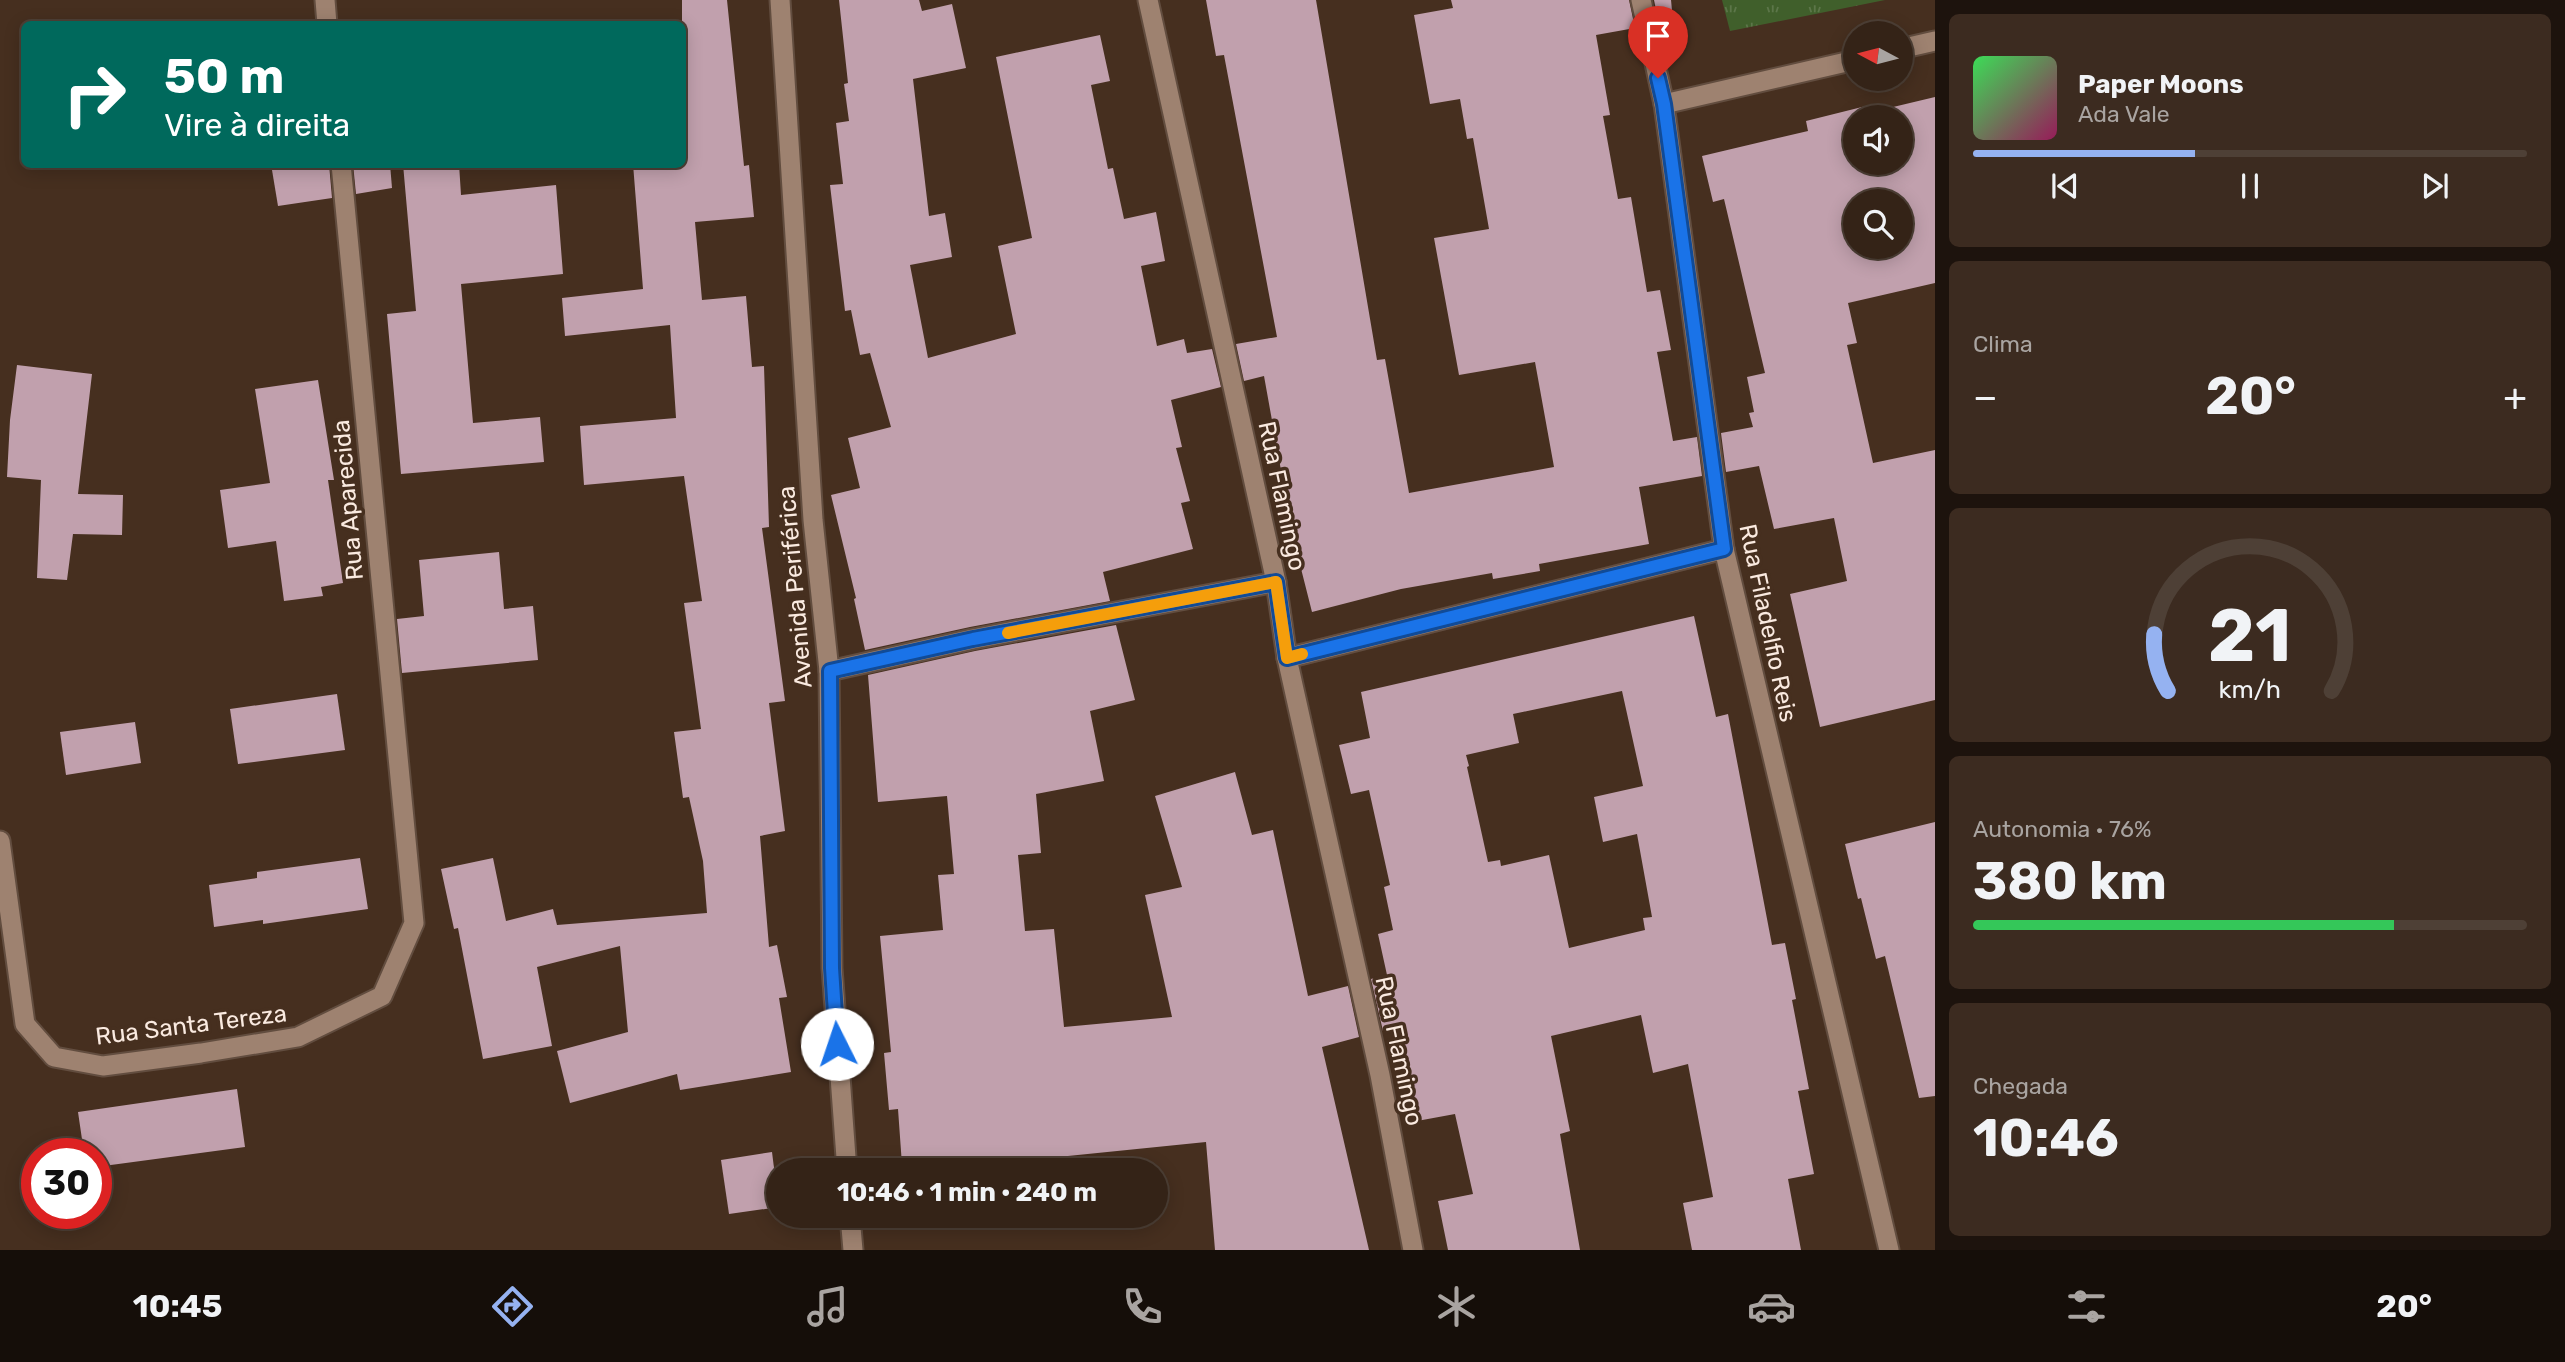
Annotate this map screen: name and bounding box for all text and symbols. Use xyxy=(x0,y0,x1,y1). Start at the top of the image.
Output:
pin xyxy=(1628,6,1688,78)
icon: arrive xyxy=(1639,17,1677,55)
north arrow xyxy=(1843,21,1913,91)
map controls xyxy=(1843,21,1913,259)
text: 50 m xyxy=(164,47,284,105)
icon: right xyxy=(49,49,140,140)
text: Paper Moons xyxy=(2078,69,2244,100)
text: Ada Vale xyxy=(2078,100,2170,128)
button: sound xyxy=(1843,105,1913,175)
text: Vire à direita xyxy=(164,106,350,144)
icon: previous xyxy=(2046,167,2084,205)
icon: pause xyxy=(2231,167,2269,205)
icon: next xyxy=(2416,167,2454,205)
button: search xyxy=(1843,189,1913,259)
text: Clima xyxy=(1973,330,2033,358)
text: 20° xyxy=(2205,365,2296,427)
text: − xyxy=(1973,374,1998,420)
text: + xyxy=(2503,374,2527,420)
street label: Rua Aparecida xyxy=(327,418,369,582)
street label: Rua Flamingo xyxy=(1252,419,1312,573)
street label: Avenida Periférica xyxy=(772,485,818,689)
street label: Rua Filadelfio Reis xyxy=(1733,521,1803,725)
text: 21 xyxy=(2208,593,2292,679)
text: km/h xyxy=(2219,675,2281,704)
text: Autonomia · 76% xyxy=(1973,815,2151,843)
text: 380 km xyxy=(1973,850,2167,912)
street label: Rua Flamingo xyxy=(1369,974,1429,1128)
street label: Rua Santa Tereza xyxy=(94,999,288,1051)
position arrow xyxy=(800,1007,874,1081)
text: Chegada xyxy=(1973,1072,2068,1100)
text: 10:46 xyxy=(1973,1107,2119,1169)
speed limit sign: 30 xyxy=(21,1138,112,1229)
text: 10:46 · 1 min · 240 m xyxy=(837,1177,1097,1208)
icon: directions xyxy=(488,1282,537,1331)
icon: music xyxy=(803,1282,852,1331)
icon: phone xyxy=(1118,1282,1167,1331)
icon: climate xyxy=(1432,1282,1481,1331)
icon: car xyxy=(1747,1282,1796,1331)
icon: filters xyxy=(2062,1282,2111,1331)
text: 10:45 xyxy=(133,1287,222,1325)
text: 20° xyxy=(2376,1287,2432,1325)

